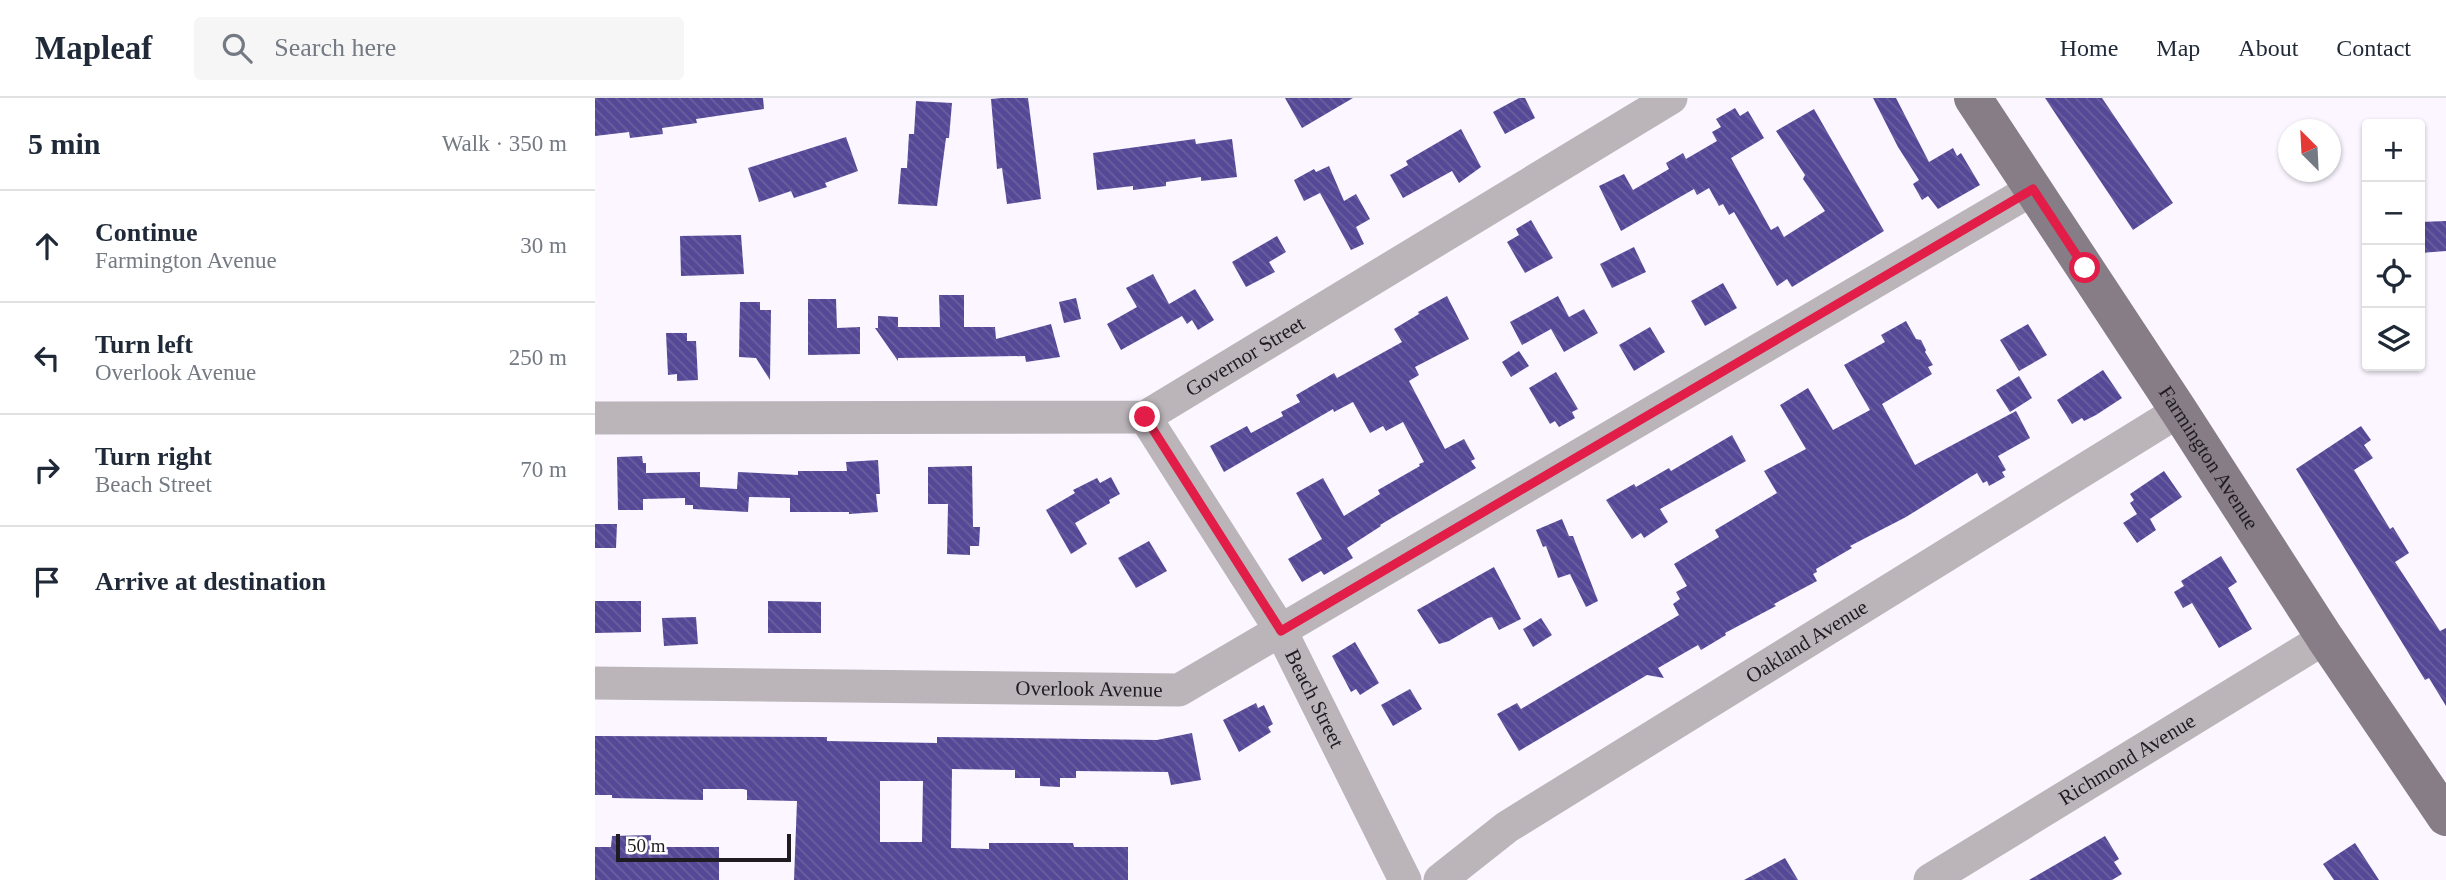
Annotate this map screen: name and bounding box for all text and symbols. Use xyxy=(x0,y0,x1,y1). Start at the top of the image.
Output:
search box xyxy=(194,17,684,80)
icon: search xyxy=(218,29,256,67)
text: Mapleaf xyxy=(35,30,152,66)
text: Search here xyxy=(274,33,396,62)
text: Home xyxy=(2060,35,2118,61)
text: Map xyxy=(2156,35,2200,61)
text: About xyxy=(2238,35,2298,61)
text: Contact xyxy=(2336,35,2411,61)
north arrow xyxy=(2278,119,2341,182)
map controls xyxy=(2362,119,2425,371)
button: + xyxy=(2362,119,2425,182)
text: 5 min xyxy=(28,127,101,160)
text: Walk · 350 m xyxy=(442,131,567,156)
button: − xyxy=(2362,182,2425,245)
text: Continue xyxy=(95,218,198,247)
icon: ahead xyxy=(28,227,66,265)
text: 30 m xyxy=(520,233,567,258)
button: locate xyxy=(2362,245,2425,308)
text: Farmington Avenue xyxy=(95,248,277,273)
route start xyxy=(2069,252,2100,283)
button: layers xyxy=(2362,308,2425,371)
street label: Governor Street xyxy=(1181,311,1309,402)
text: Turn left xyxy=(95,330,193,359)
icon: left xyxy=(28,339,66,377)
text: 250 m xyxy=(509,345,567,370)
text: Overlook Avenue xyxy=(95,360,256,385)
street label: Farmington Avenue xyxy=(2154,381,2264,534)
route end xyxy=(1129,401,1160,432)
text: Turn right xyxy=(95,442,212,471)
icon: right xyxy=(28,451,66,489)
text: 70 m xyxy=(520,457,567,482)
text: Beach Street xyxy=(95,472,212,497)
icon: arrive xyxy=(28,563,66,601)
text: Arrive at destination xyxy=(95,567,326,596)
street label: Oakland Avenue xyxy=(1741,595,1872,688)
street label: Beach Street xyxy=(1280,645,1349,752)
street label: Overlook Avenue xyxy=(1015,676,1163,702)
street label: Richmond Avenue xyxy=(2054,709,2199,810)
scale bar xyxy=(616,831,791,863)
text: 50 m xyxy=(627,835,666,856)

